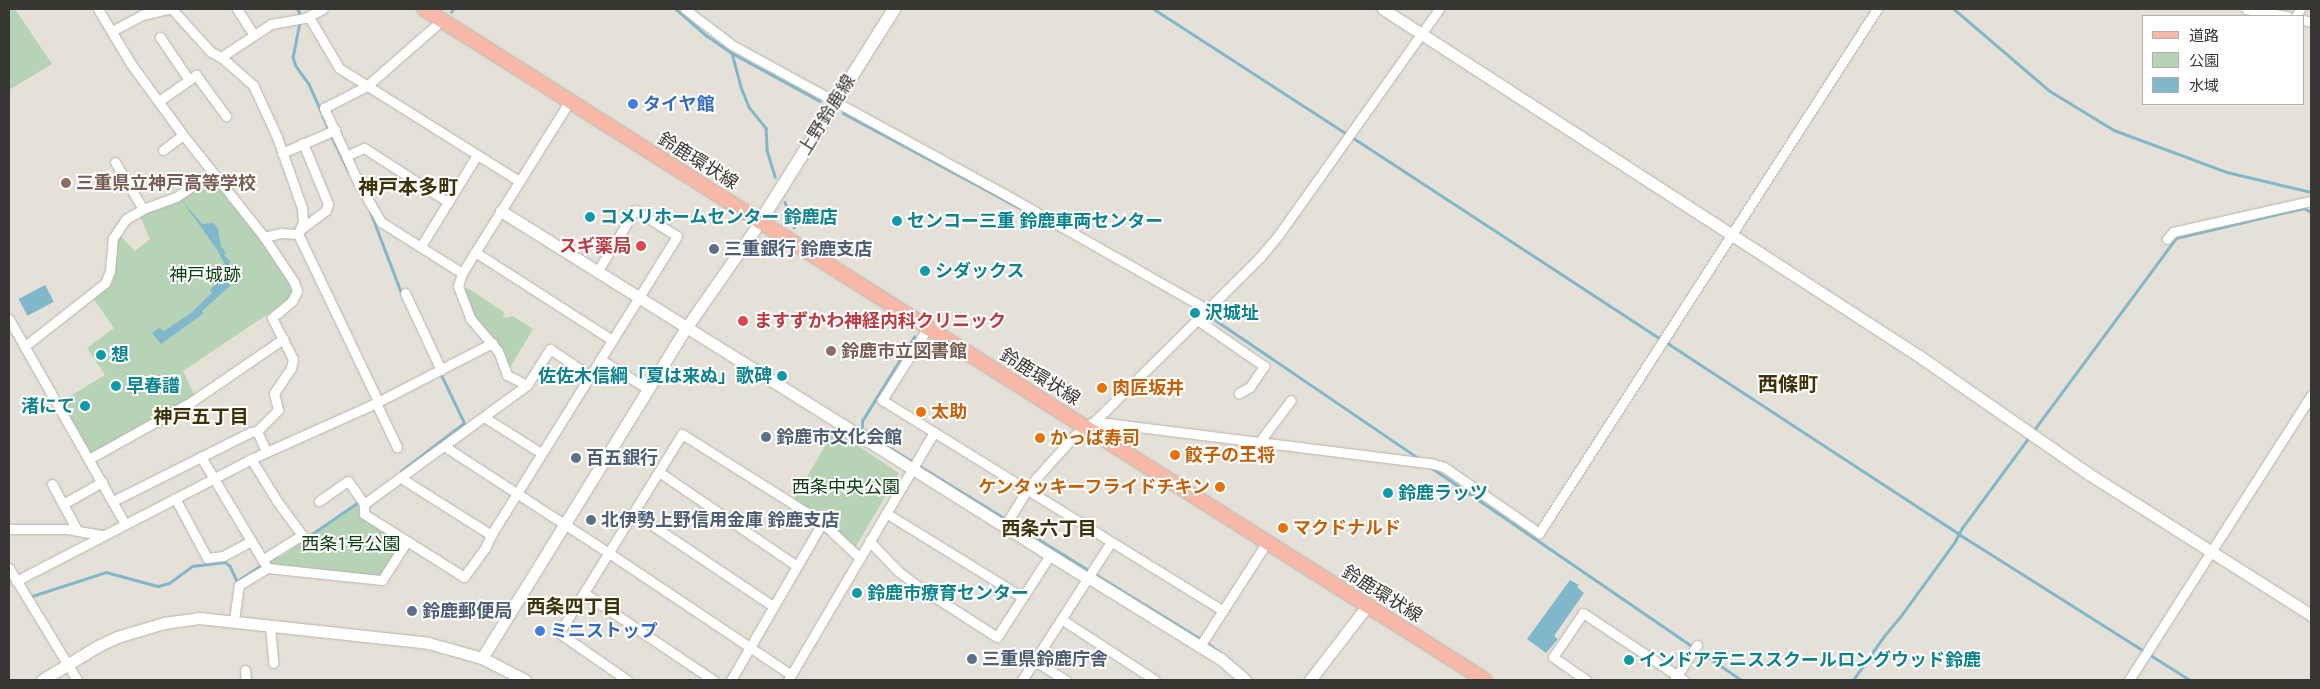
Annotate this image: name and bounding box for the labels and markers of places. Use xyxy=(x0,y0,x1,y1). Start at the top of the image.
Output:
place label: タイヤ館 xyxy=(643,93,715,115)
marker: タイヤ館 xyxy=(627,98,639,110)
place label: 三重県立神戸高等学校 xyxy=(76,172,256,194)
marker: 三重県立神戸高等学校 xyxy=(60,177,72,189)
place label: コメリホームセンター 鈴鹿店 xyxy=(600,206,838,228)
place label: センコー三重 鈴鹿車両センター xyxy=(907,210,1163,232)
marker: コメリホームセンター 鈴鹿店 xyxy=(584,211,596,223)
marker: センコー三重 鈴鹿車両センター xyxy=(891,215,903,227)
place label: スギ薬局 xyxy=(559,235,631,257)
place label: 三重銀行 鈴鹿支店 xyxy=(724,238,872,260)
marker: スギ薬局 xyxy=(635,240,647,252)
marker: 三重銀行 鈴鹿支店 xyxy=(708,243,720,255)
place label: シダックス xyxy=(935,260,1025,282)
marker: シダックス xyxy=(919,265,931,277)
place label: 沢城址 xyxy=(1205,302,1259,324)
marker: 沢城址 xyxy=(1189,307,1201,319)
place label: ますずかわ神経内科クリニック xyxy=(754,310,1006,332)
marker: ますずかわ神経内科クリニック xyxy=(736,314,750,328)
place label: 鈴鹿市立図書館 xyxy=(841,340,967,362)
place label: 想 xyxy=(111,344,129,366)
marker: 鈴鹿市立図書館 xyxy=(825,345,837,357)
marker: 想 xyxy=(95,349,107,361)
place label: 佐佐木信綱「夏は来ぬ」歌碑 xyxy=(538,365,772,387)
marker: 佐佐木信綱「夏は来ぬ」歌碑 xyxy=(776,370,788,382)
place label: 早春譜 xyxy=(126,375,180,397)
place label: 肉匠坂井 xyxy=(1112,377,1184,399)
marker: 早春譜 xyxy=(110,380,122,392)
marker: 肉匠坂井 xyxy=(1096,382,1108,394)
place label: 渚にて xyxy=(21,395,75,417)
marker: 渚にて xyxy=(79,400,91,412)
place label: 太助 xyxy=(931,401,967,423)
marker: 太助 xyxy=(915,406,927,418)
place label: 鈴鹿市文化会館 xyxy=(776,426,902,448)
place label: かっぱ寿司 xyxy=(1050,427,1140,449)
marker: 鈴鹿市文化会館 xyxy=(760,431,772,443)
marker: かっぱ寿司 xyxy=(1034,432,1046,444)
place label: 餃子の王将 xyxy=(1185,444,1275,466)
place label: 百五銀行 xyxy=(586,447,658,469)
marker: 餃子の王将 xyxy=(1169,449,1181,461)
marker: 百五銀行 xyxy=(570,452,582,464)
place label: ケンタッキーフライドチキン xyxy=(976,476,1210,498)
marker: ケンタッキーフライドチキン xyxy=(1214,481,1226,493)
place label: 鈴鹿ラッツ xyxy=(1398,482,1488,504)
marker: 鈴鹿ラッツ xyxy=(1382,487,1394,499)
place label: 北伊勢上野信用金庫 鈴鹿支店 xyxy=(601,509,839,531)
marker: 北伊勢上野信用金庫 鈴鹿支店 xyxy=(585,514,597,526)
place label: マクドナルド xyxy=(1293,517,1401,539)
marker: マクドナルド xyxy=(1277,522,1289,534)
place label: 鈴鹿市療育センター xyxy=(867,582,1029,604)
marker: 鈴鹿市療育センター xyxy=(851,587,863,599)
place label: 鈴鹿郵便局 xyxy=(422,600,512,622)
marker: 鈴鹿郵便局 xyxy=(406,605,418,617)
place label: ミニストップ xyxy=(550,620,658,642)
marker: ミニストップ xyxy=(534,625,546,637)
place label: 三重県鈴鹿庁舎 xyxy=(982,648,1108,670)
place label: インドアテニススクールロングウッド鈴鹿 xyxy=(1639,649,1981,671)
marker: 三重県鈴鹿庁舎 xyxy=(966,653,978,665)
marker: インドアテニススクールロングウッド鈴鹿 xyxy=(1623,654,1635,666)

